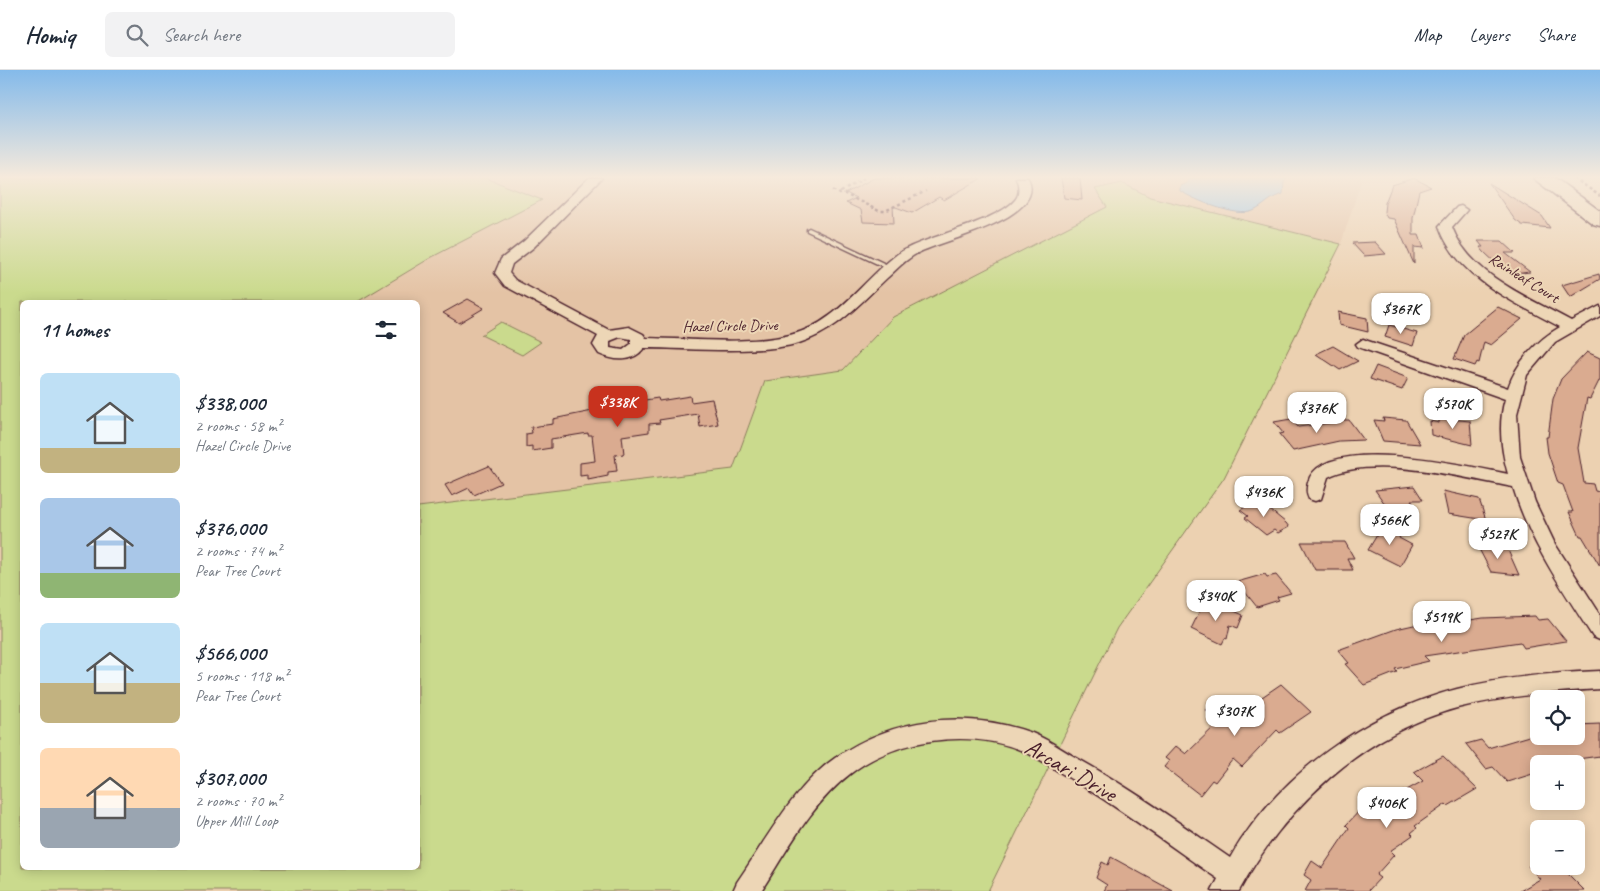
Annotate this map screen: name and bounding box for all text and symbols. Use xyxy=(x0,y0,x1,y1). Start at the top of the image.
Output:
search box xyxy=(105,12,455,57)
text: Homiq xyxy=(25,20,75,50)
icon: search xyxy=(123,21,151,49)
text: Search here xyxy=(163,23,240,47)
text: Map xyxy=(1414,24,1442,46)
text: Layers xyxy=(1470,24,1509,46)
text: Share xyxy=(1537,24,1575,46)
street label: Rainleaf Court xyxy=(1485,249,1564,308)
pin: $367K xyxy=(1366,292,1436,335)
text: $367K xyxy=(1382,299,1420,319)
street label: Hazel Circle Drive xyxy=(682,315,780,337)
icon: filters xyxy=(372,316,400,344)
text: 11 homes xyxy=(40,317,109,343)
pin: $338K xyxy=(583,386,653,428)
pin: $570K xyxy=(1418,388,1488,430)
text: $338,000 xyxy=(195,390,265,416)
text: $338K xyxy=(600,392,636,412)
pin: $376K xyxy=(1282,392,1352,434)
icon: home xyxy=(80,393,140,453)
text: $570K xyxy=(1435,394,1471,414)
text: $376K xyxy=(1298,398,1336,418)
text: 2 rooms · 58 m² xyxy=(195,416,281,436)
text: Hazel Circle Drive xyxy=(195,436,290,456)
pin: $436K xyxy=(1229,476,1299,518)
text: $436K xyxy=(1245,482,1283,502)
pin: $566K xyxy=(1355,504,1425,546)
text: $566K xyxy=(1371,510,1409,530)
text: $376,000 xyxy=(195,515,266,541)
icon: home xyxy=(80,518,140,578)
pin: $527K xyxy=(1463,518,1533,560)
text: $527K xyxy=(1480,524,1516,544)
text: 2 rooms · 74 m² xyxy=(195,541,281,561)
text: Pear Tree Court xyxy=(195,561,280,581)
pin: $340K xyxy=(1181,580,1251,622)
text: $340K xyxy=(1198,586,1234,606)
pin: $519K xyxy=(1407,600,1477,643)
text: $519K xyxy=(1424,607,1460,627)
text: $566,000 xyxy=(195,640,266,666)
icon: home xyxy=(80,643,140,703)
text: 5 rooms · 118 m² xyxy=(195,666,289,686)
text: Pear Tree Court xyxy=(195,686,280,706)
map controls xyxy=(1530,690,1585,875)
button: locate xyxy=(1530,690,1585,745)
pin: $307K xyxy=(1200,694,1270,737)
text: $307K xyxy=(1217,701,1253,721)
street label: Arcari Drive xyxy=(1020,732,1124,809)
button: + xyxy=(1530,755,1585,810)
text: $307,000 xyxy=(195,765,265,791)
icon: home xyxy=(80,768,140,828)
pin: $406K xyxy=(1352,786,1422,829)
text: 2 rooms · 70 m² xyxy=(195,791,281,811)
text: $406K xyxy=(1368,793,1406,813)
text: Upper Mill Loop xyxy=(195,811,278,831)
button: − xyxy=(1530,820,1585,875)

